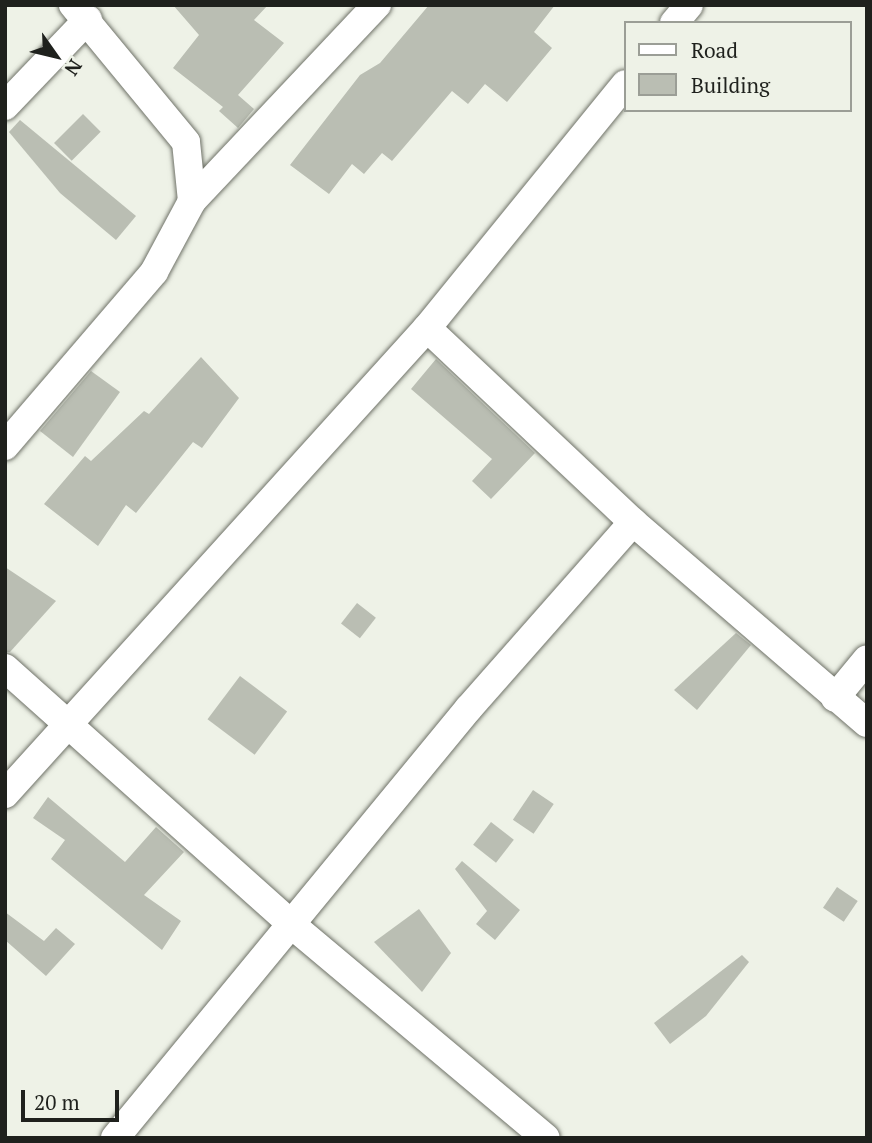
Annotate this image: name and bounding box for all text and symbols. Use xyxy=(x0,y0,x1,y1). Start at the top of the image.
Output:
north arrow xyxy=(21,21,91,91)
legend xyxy=(624,21,851,112)
text: Road xyxy=(691,36,738,64)
text: N xyxy=(59,55,88,81)
text: Building xyxy=(691,71,770,99)
scale bar xyxy=(24,1076,122,1120)
text: 20 m xyxy=(34,1088,80,1116)

